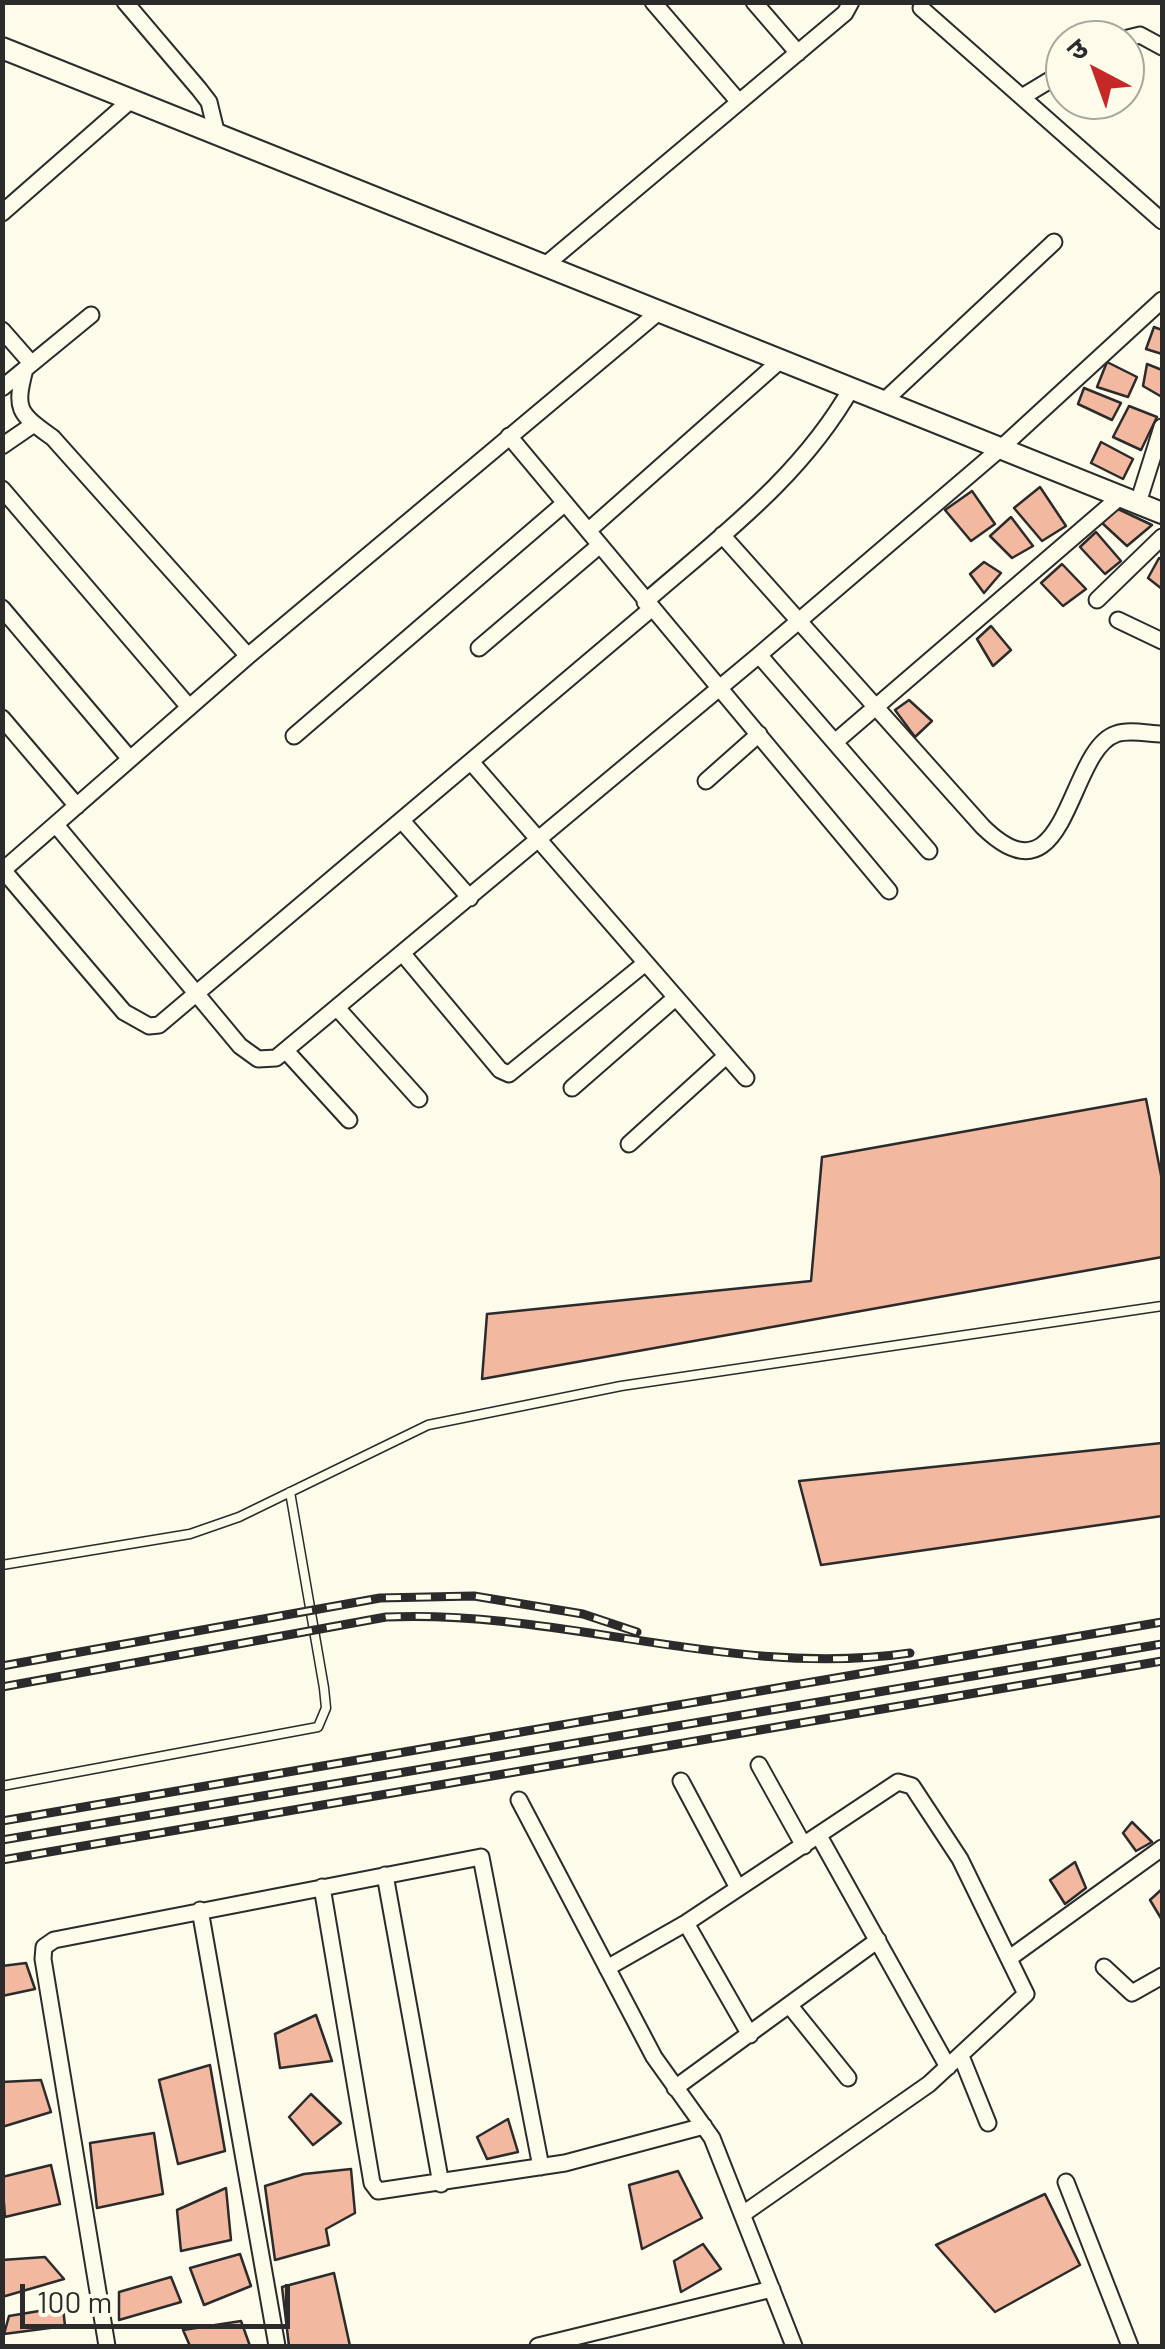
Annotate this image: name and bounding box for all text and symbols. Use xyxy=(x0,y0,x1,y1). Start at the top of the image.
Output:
north arrow xyxy=(1045,20,1145,120)
text: उ xyxy=(1059,31,1094,67)
scale bar xyxy=(25,2264,295,2326)
text: 100 m xyxy=(37,2283,112,2319)

